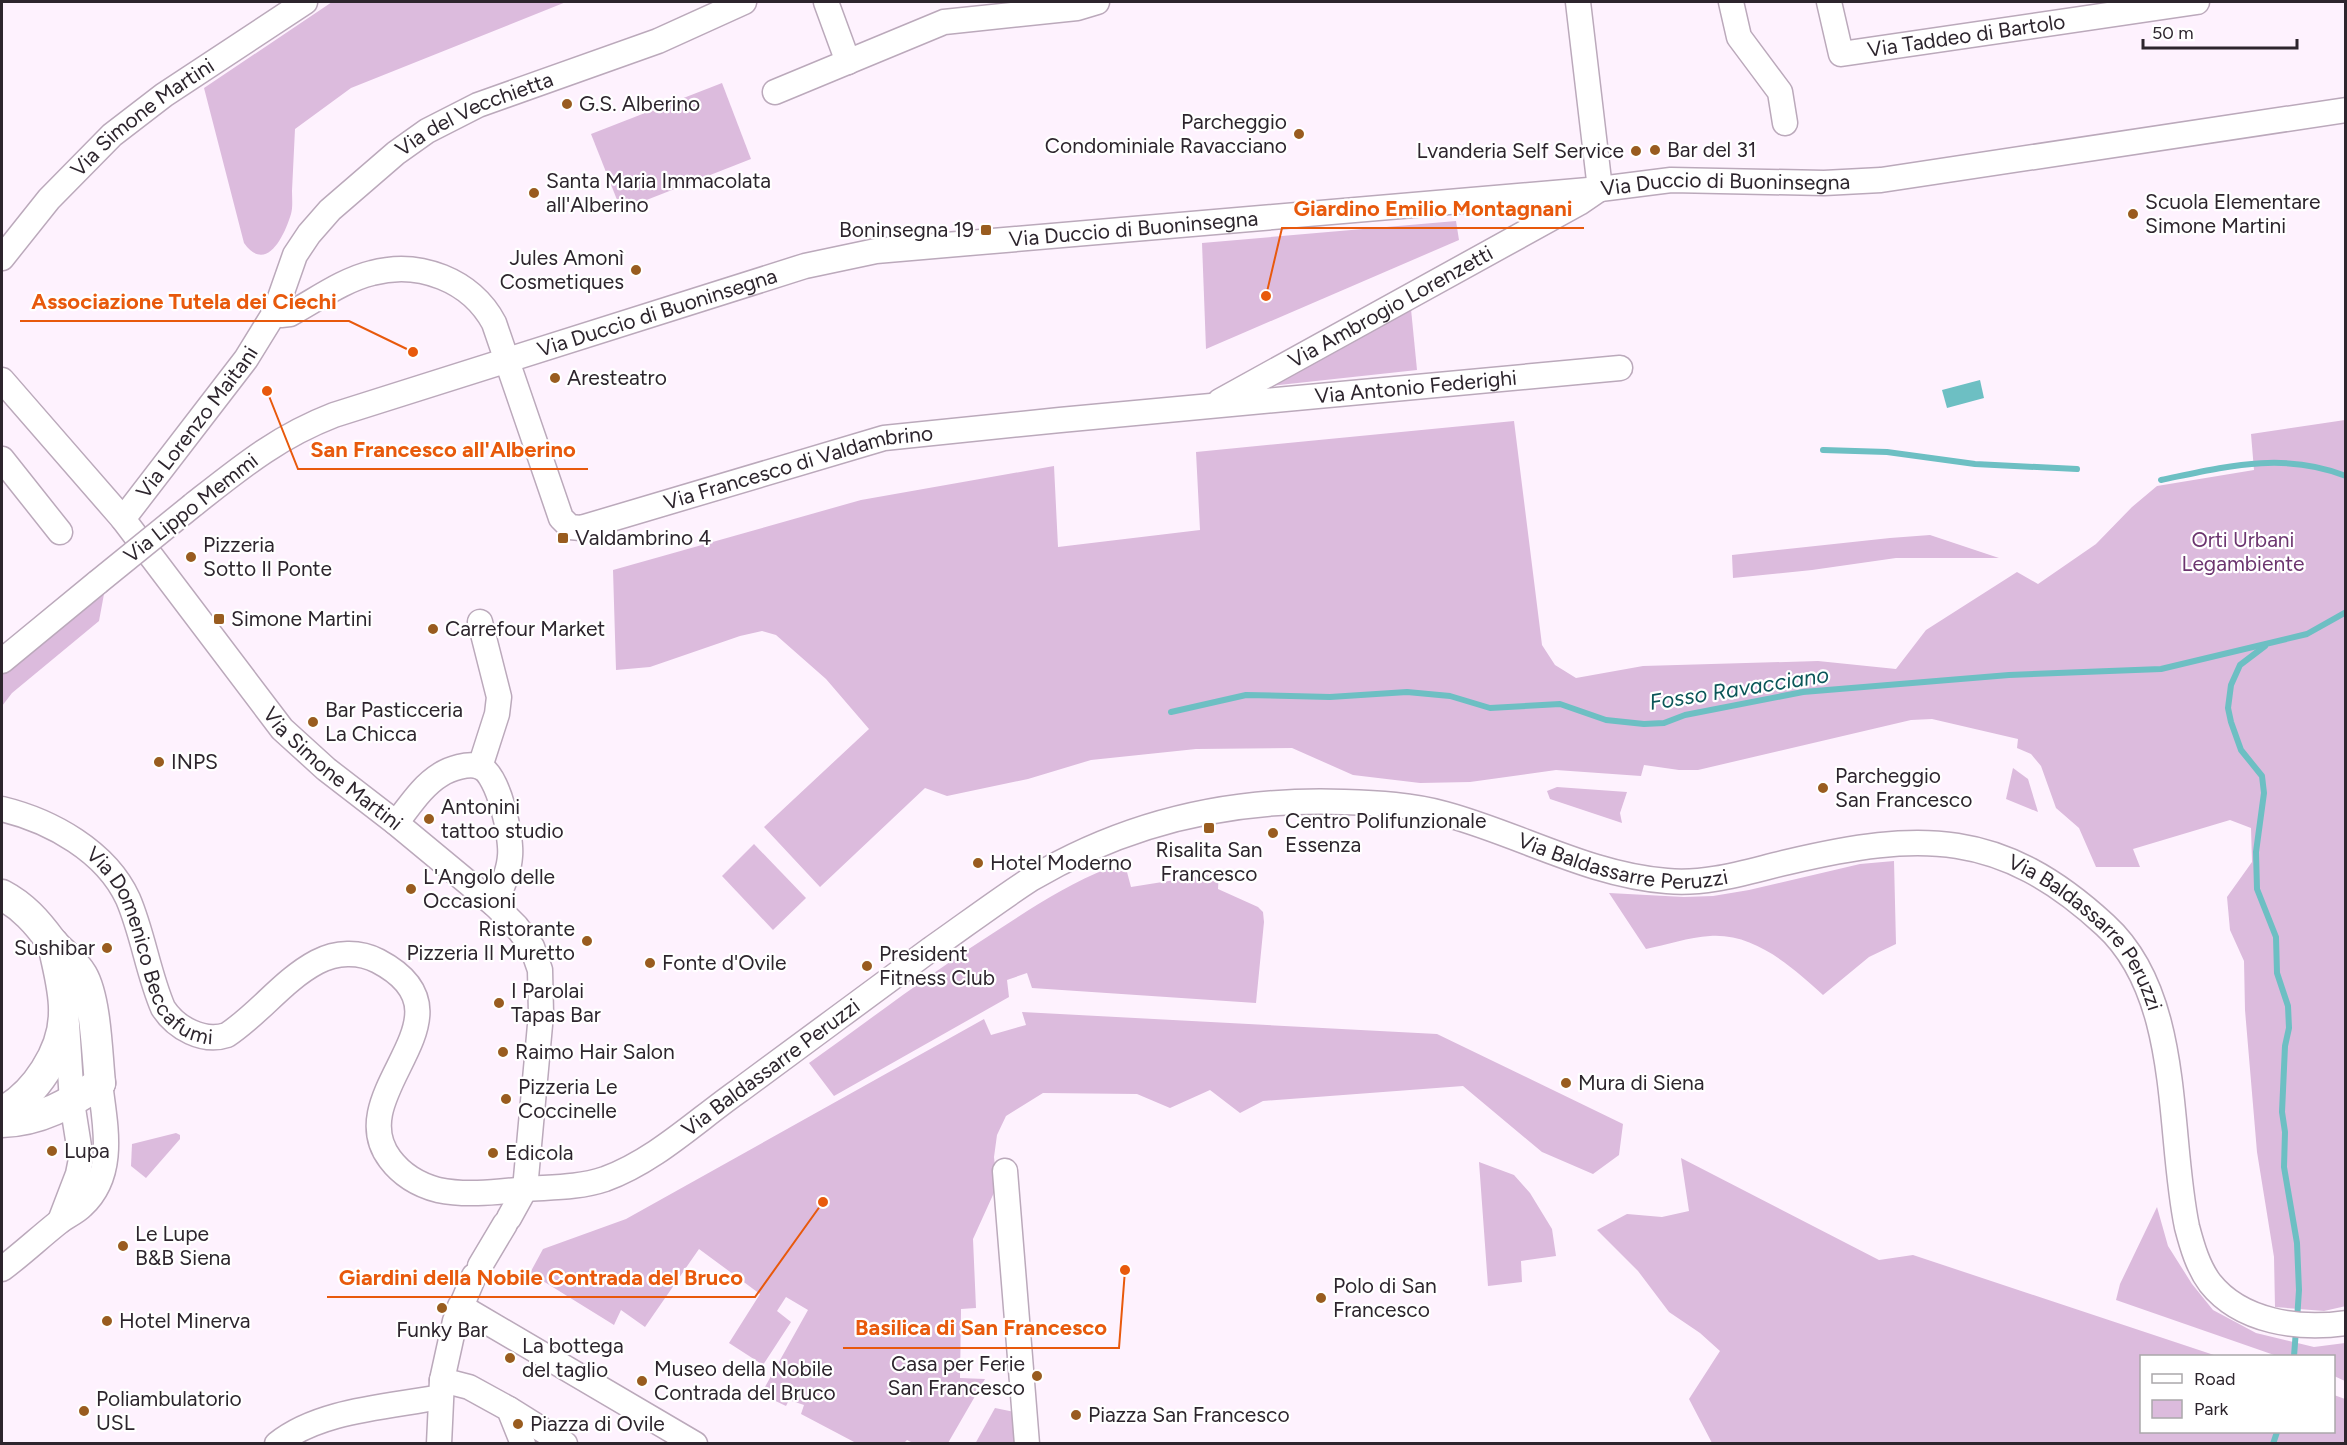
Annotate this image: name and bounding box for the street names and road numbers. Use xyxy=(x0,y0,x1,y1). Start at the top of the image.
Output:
street label: Via Taddeo di Bartolo xyxy=(1866,8,2067,62)
street label: Via Simone Martini xyxy=(65,53,219,182)
street label: Via del Vecchietta xyxy=(390,66,556,161)
street label: Via Duccio di Buoninsegna xyxy=(1599,167,1851,201)
street label: Via Duccio di Buoninsegna xyxy=(1008,205,1259,252)
street label: Via Ambrogio Lorenzetti xyxy=(1284,240,1497,373)
street label: Via Duccio di Buoninsegna xyxy=(534,263,780,362)
street label: Via Lorenzo Maitani xyxy=(131,341,263,503)
street label: Via Antonio Federighi xyxy=(1314,365,1518,408)
street label: Via Francesco di Valdambrino xyxy=(661,420,934,515)
street label: Via Lippo Memmi xyxy=(119,448,263,568)
street label: Via Simone Martini xyxy=(258,702,408,835)
street label: Via Baldassarre Peruzzi xyxy=(1515,827,1730,894)
street label: Via Domenico Beccafumi xyxy=(82,841,214,1049)
street label: Via Baldassarre Peruzzi xyxy=(2005,849,2168,1013)
street label: Via Baldassarre Peruzzi xyxy=(677,993,864,1142)

